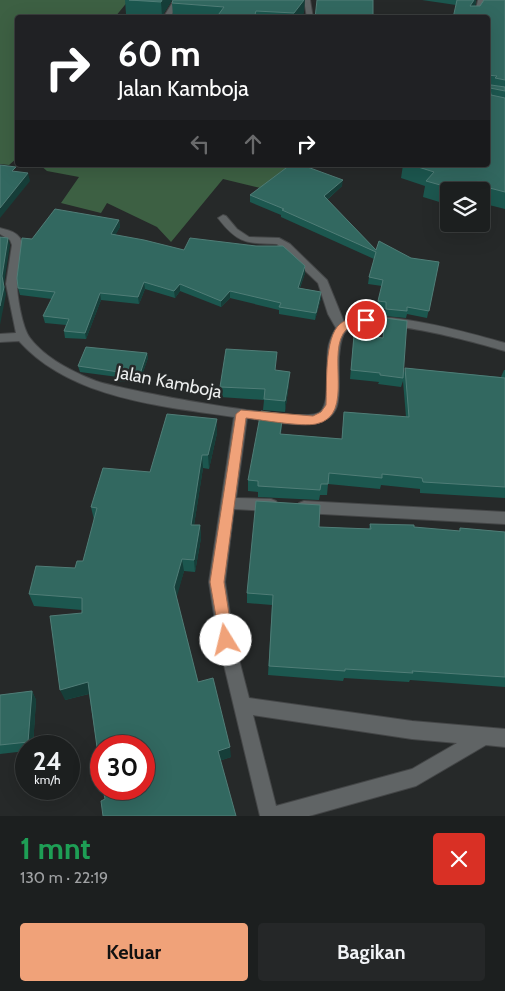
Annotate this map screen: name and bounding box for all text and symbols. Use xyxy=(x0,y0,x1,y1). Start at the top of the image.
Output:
text: 60 m xyxy=(118,32,201,75)
icon: right xyxy=(35,35,100,100)
text: Jalan Kamboja xyxy=(118,75,249,102)
icon: left xyxy=(186,130,214,158)
icon: ahead xyxy=(239,130,267,158)
icon: right xyxy=(292,130,320,158)
map controls xyxy=(440,182,490,232)
button: layers xyxy=(440,182,490,232)
pin xyxy=(345,299,387,341)
icon: arrive xyxy=(352,306,380,334)
street label: Jalan Kamboja xyxy=(113,361,224,403)
position arrow xyxy=(199,613,251,665)
speed limit sign: 30 xyxy=(90,735,155,800)
text: 24 xyxy=(33,746,62,776)
text: km/h xyxy=(34,772,61,787)
text: 1 mnt xyxy=(20,830,91,867)
button: close xyxy=(433,833,485,885)
text: 130 m · 22:19 xyxy=(20,868,108,887)
button: Keluar xyxy=(20,923,248,981)
button: Bagikan xyxy=(258,923,485,981)

